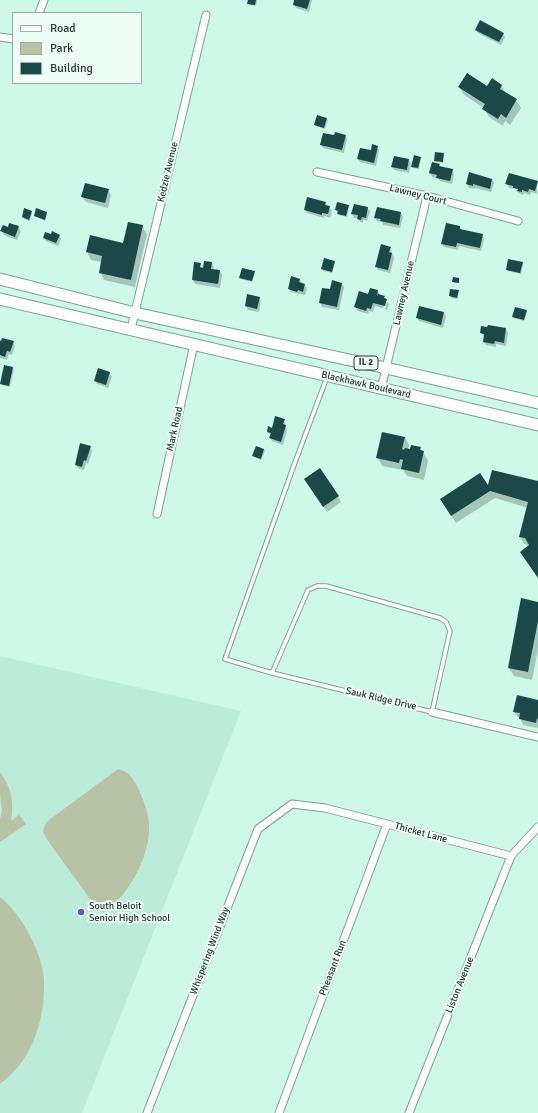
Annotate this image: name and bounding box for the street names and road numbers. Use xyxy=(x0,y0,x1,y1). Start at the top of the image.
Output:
street label: Kedzie Avenue xyxy=(155,141,181,203)
street label: Lawney Court xyxy=(388,182,448,208)
street label: Lawney Avenue xyxy=(391,260,417,326)
road number: IL 2 xyxy=(354,356,378,370)
street label: Blackhawk Boulevard xyxy=(320,369,412,401)
street label: Mark Road xyxy=(164,406,186,452)
street label: Sauk Ridge Drive xyxy=(344,685,418,713)
street label: Thicket Lane xyxy=(393,820,449,846)
street label: Whispering Wind Way xyxy=(188,906,232,996)
street label: Pheasant Run xyxy=(317,939,349,997)
street label: Liston Avenue xyxy=(443,955,477,1015)

